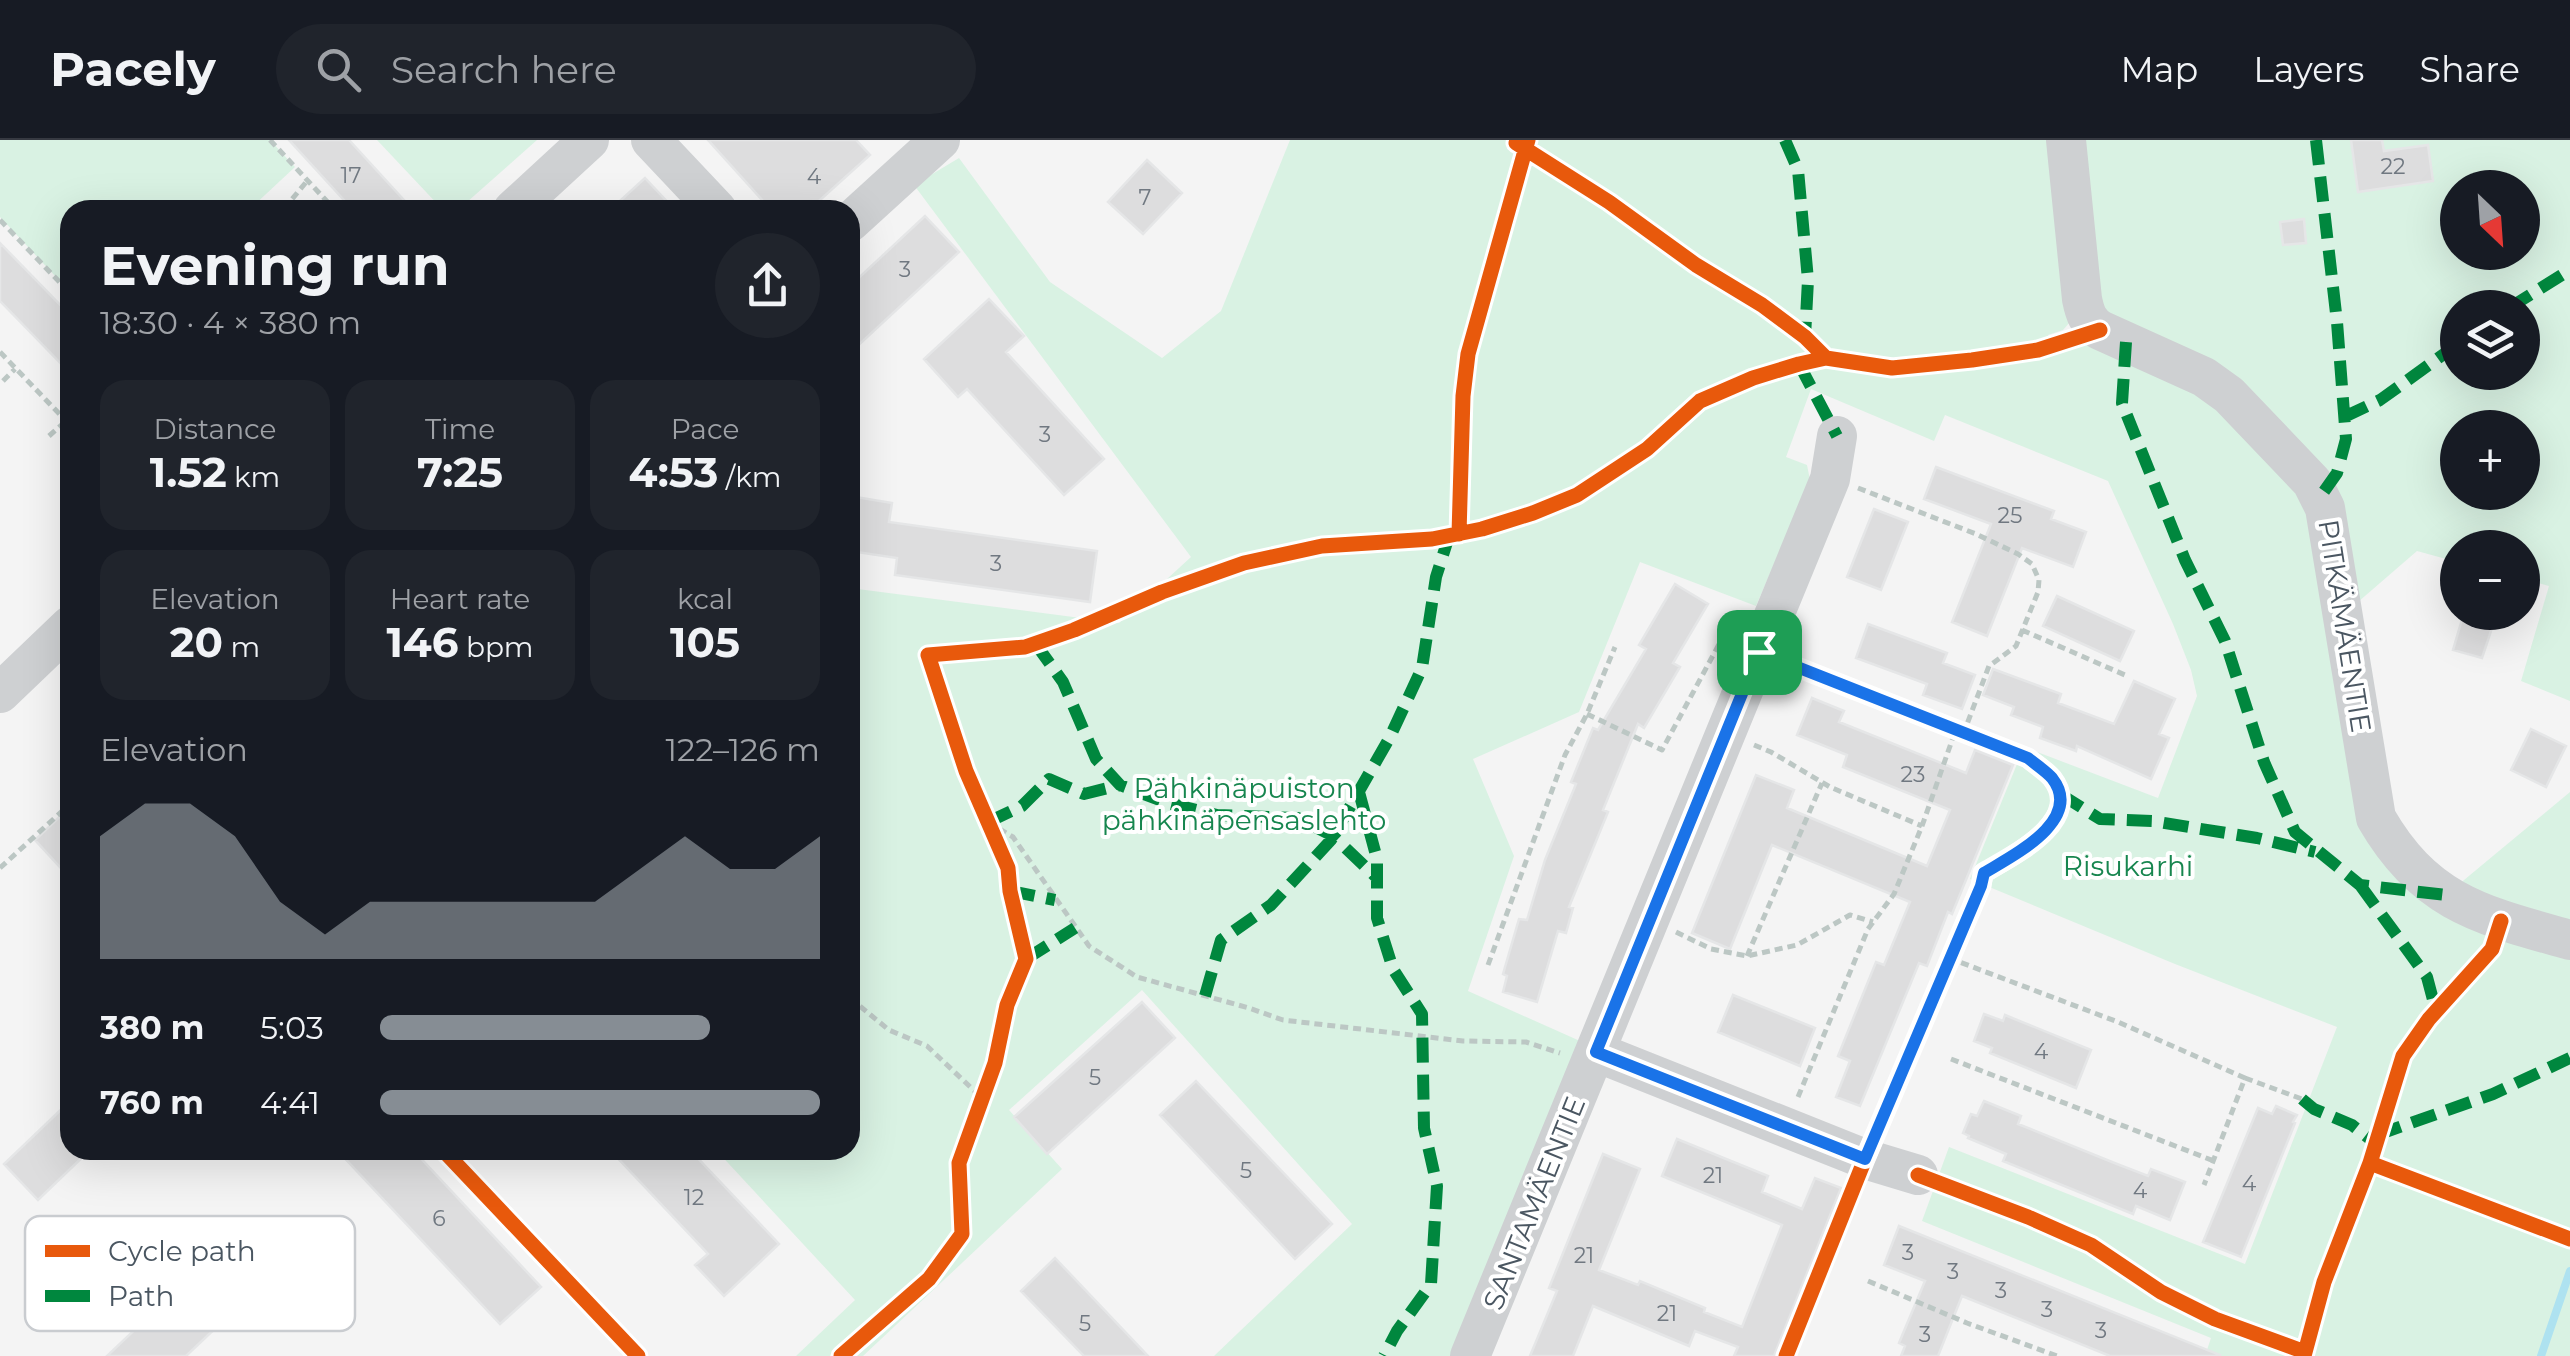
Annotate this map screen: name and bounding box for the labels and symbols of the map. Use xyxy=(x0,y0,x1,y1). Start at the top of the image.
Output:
house number: 22 xyxy=(2381,153,2406,180)
house number: 17 xyxy=(341,162,361,189)
house number: 4 xyxy=(807,163,822,190)
north arrow xyxy=(2440,170,2540,270)
house number: 7 xyxy=(1139,184,1152,211)
house number: 3 xyxy=(899,256,911,283)
house number: 3 xyxy=(1039,421,1051,448)
house number: 25 xyxy=(1998,502,2022,529)
street label: PITKÄMÄENTIE xyxy=(2311,517,2379,735)
house number: 3 xyxy=(990,550,1002,577)
pin xyxy=(1717,610,1802,695)
house number: 23 xyxy=(1901,761,1925,788)
park label: Pähkinäpuiston pähkinäpensaslehto xyxy=(1102,771,1386,837)
park label: Risukarhi xyxy=(2063,849,2193,883)
house number: 4 xyxy=(2034,1038,2049,1065)
house number: 5 xyxy=(1089,1064,1101,1091)
street label: SANTAMÄENTIE xyxy=(1476,1091,1592,1315)
house number: 5 xyxy=(1240,1157,1252,1184)
house number: 21 xyxy=(1703,1162,1723,1189)
house number: 4 xyxy=(2242,1170,2257,1197)
house number: 4 xyxy=(2133,1177,2148,1204)
house number: 12 xyxy=(684,1184,704,1211)
house number: 6 xyxy=(432,1205,446,1232)
legend xyxy=(25,1216,355,1331)
text: Cycle path xyxy=(108,1234,256,1268)
house number: 3 xyxy=(1902,1239,1914,1266)
house number: 21 xyxy=(1574,1242,1594,1269)
house number: 3 xyxy=(1947,1258,1959,1285)
house number: 3 xyxy=(1995,1277,2007,1304)
text: Path xyxy=(108,1279,175,1313)
house number: 3 xyxy=(2041,1296,2053,1323)
house number: 21 xyxy=(1657,1300,1677,1327)
house number: 5 xyxy=(1079,1310,1091,1337)
house number: 3 xyxy=(2095,1317,2107,1344)
house number: 3 xyxy=(1919,1321,1931,1348)

